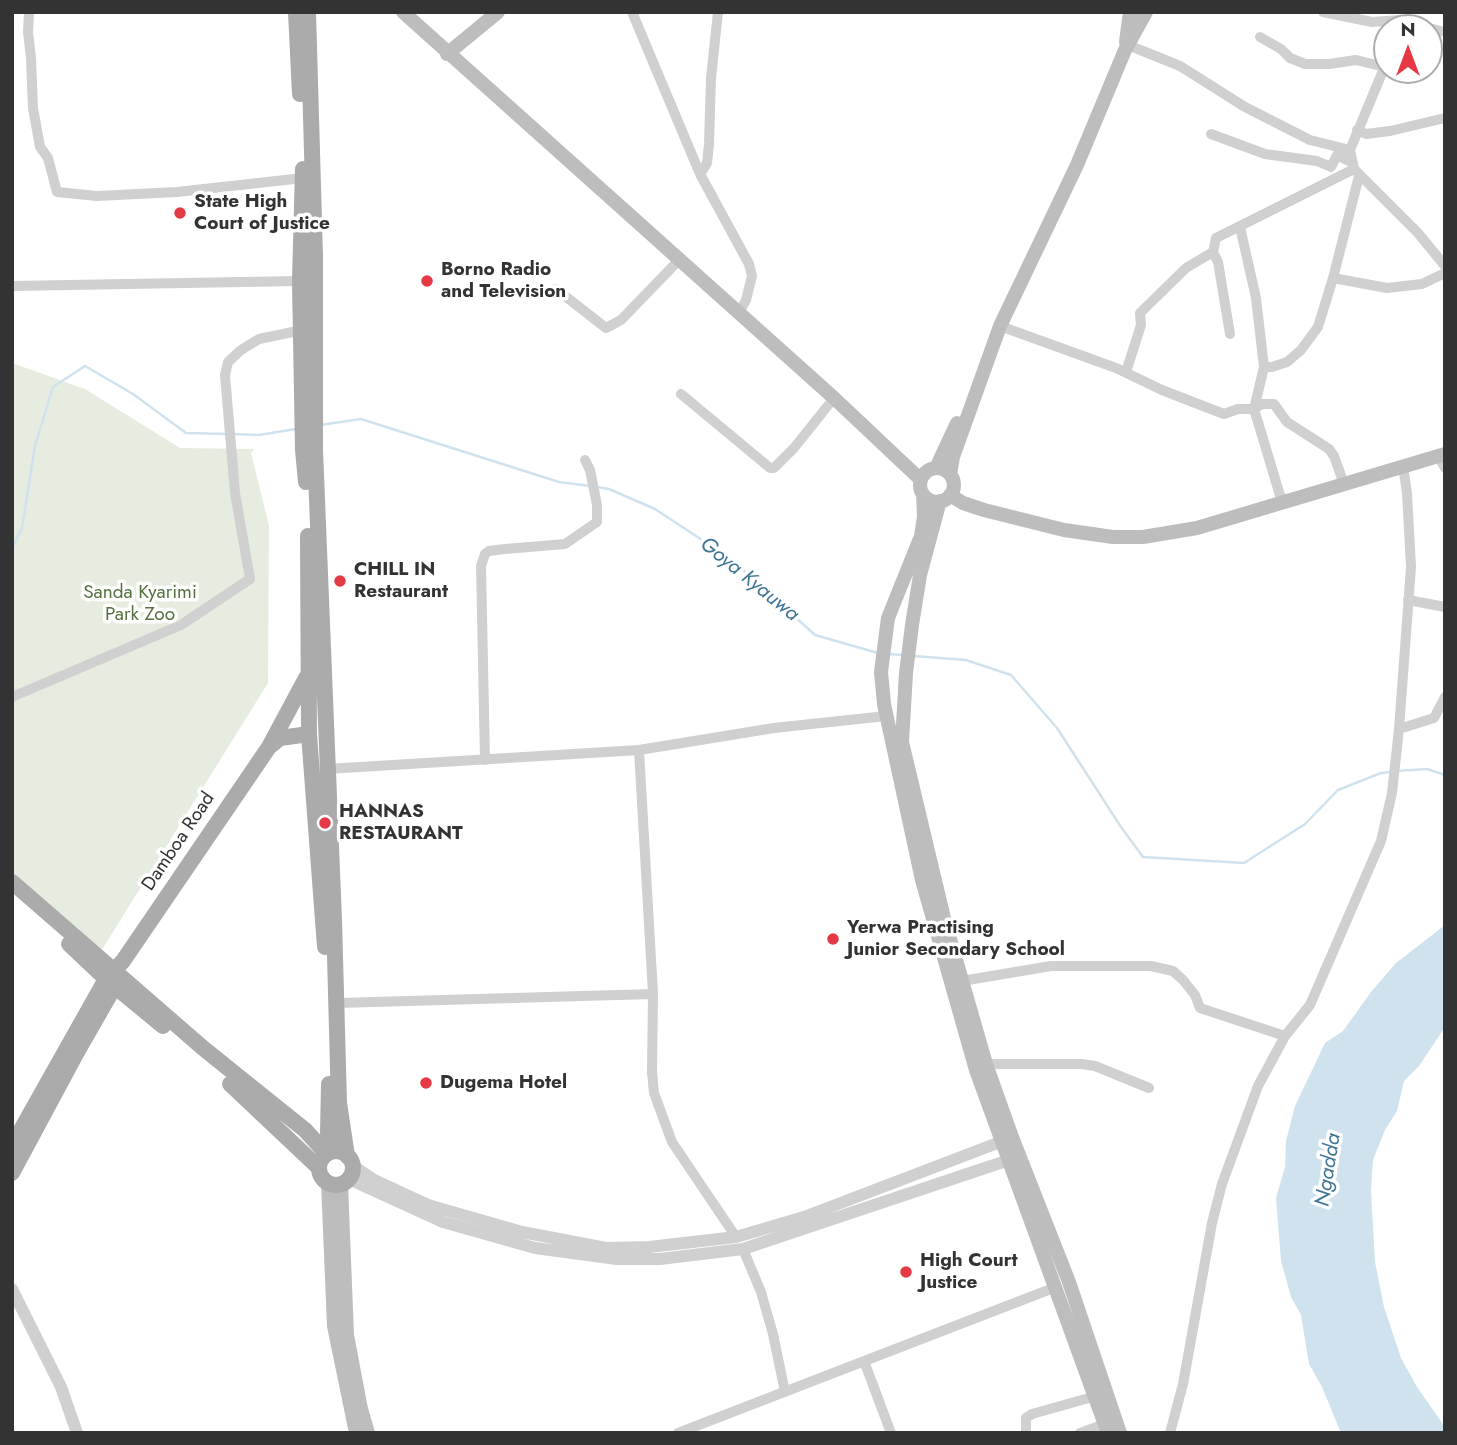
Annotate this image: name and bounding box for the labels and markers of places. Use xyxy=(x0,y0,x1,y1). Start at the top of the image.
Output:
place label: State High Court of Justice xyxy=(194,191,330,235)
marker: State High Court of Justice xyxy=(172,205,188,221)
place label: Borno Radio and Television xyxy=(441,259,566,303)
marker: Borno Radio and Television xyxy=(419,273,435,289)
place label: CHILL IN Restaurant xyxy=(354,559,448,603)
marker: CHILL IN Restaurant xyxy=(332,573,348,589)
place label: HANNAS RESTAURANT xyxy=(339,801,463,845)
marker: HANNAS RESTAURANT xyxy=(317,815,333,831)
place label: Yerwa Practising Junior Secondary School xyxy=(847,917,1065,961)
marker: Yerwa Practising Junior Secondary School xyxy=(825,931,841,947)
place label: Dugema Hotel xyxy=(440,1072,567,1094)
marker: Dugema Hotel xyxy=(418,1075,434,1091)
place label: High Court Justice xyxy=(920,1250,1018,1294)
marker: High Court Justice xyxy=(898,1264,914,1280)

